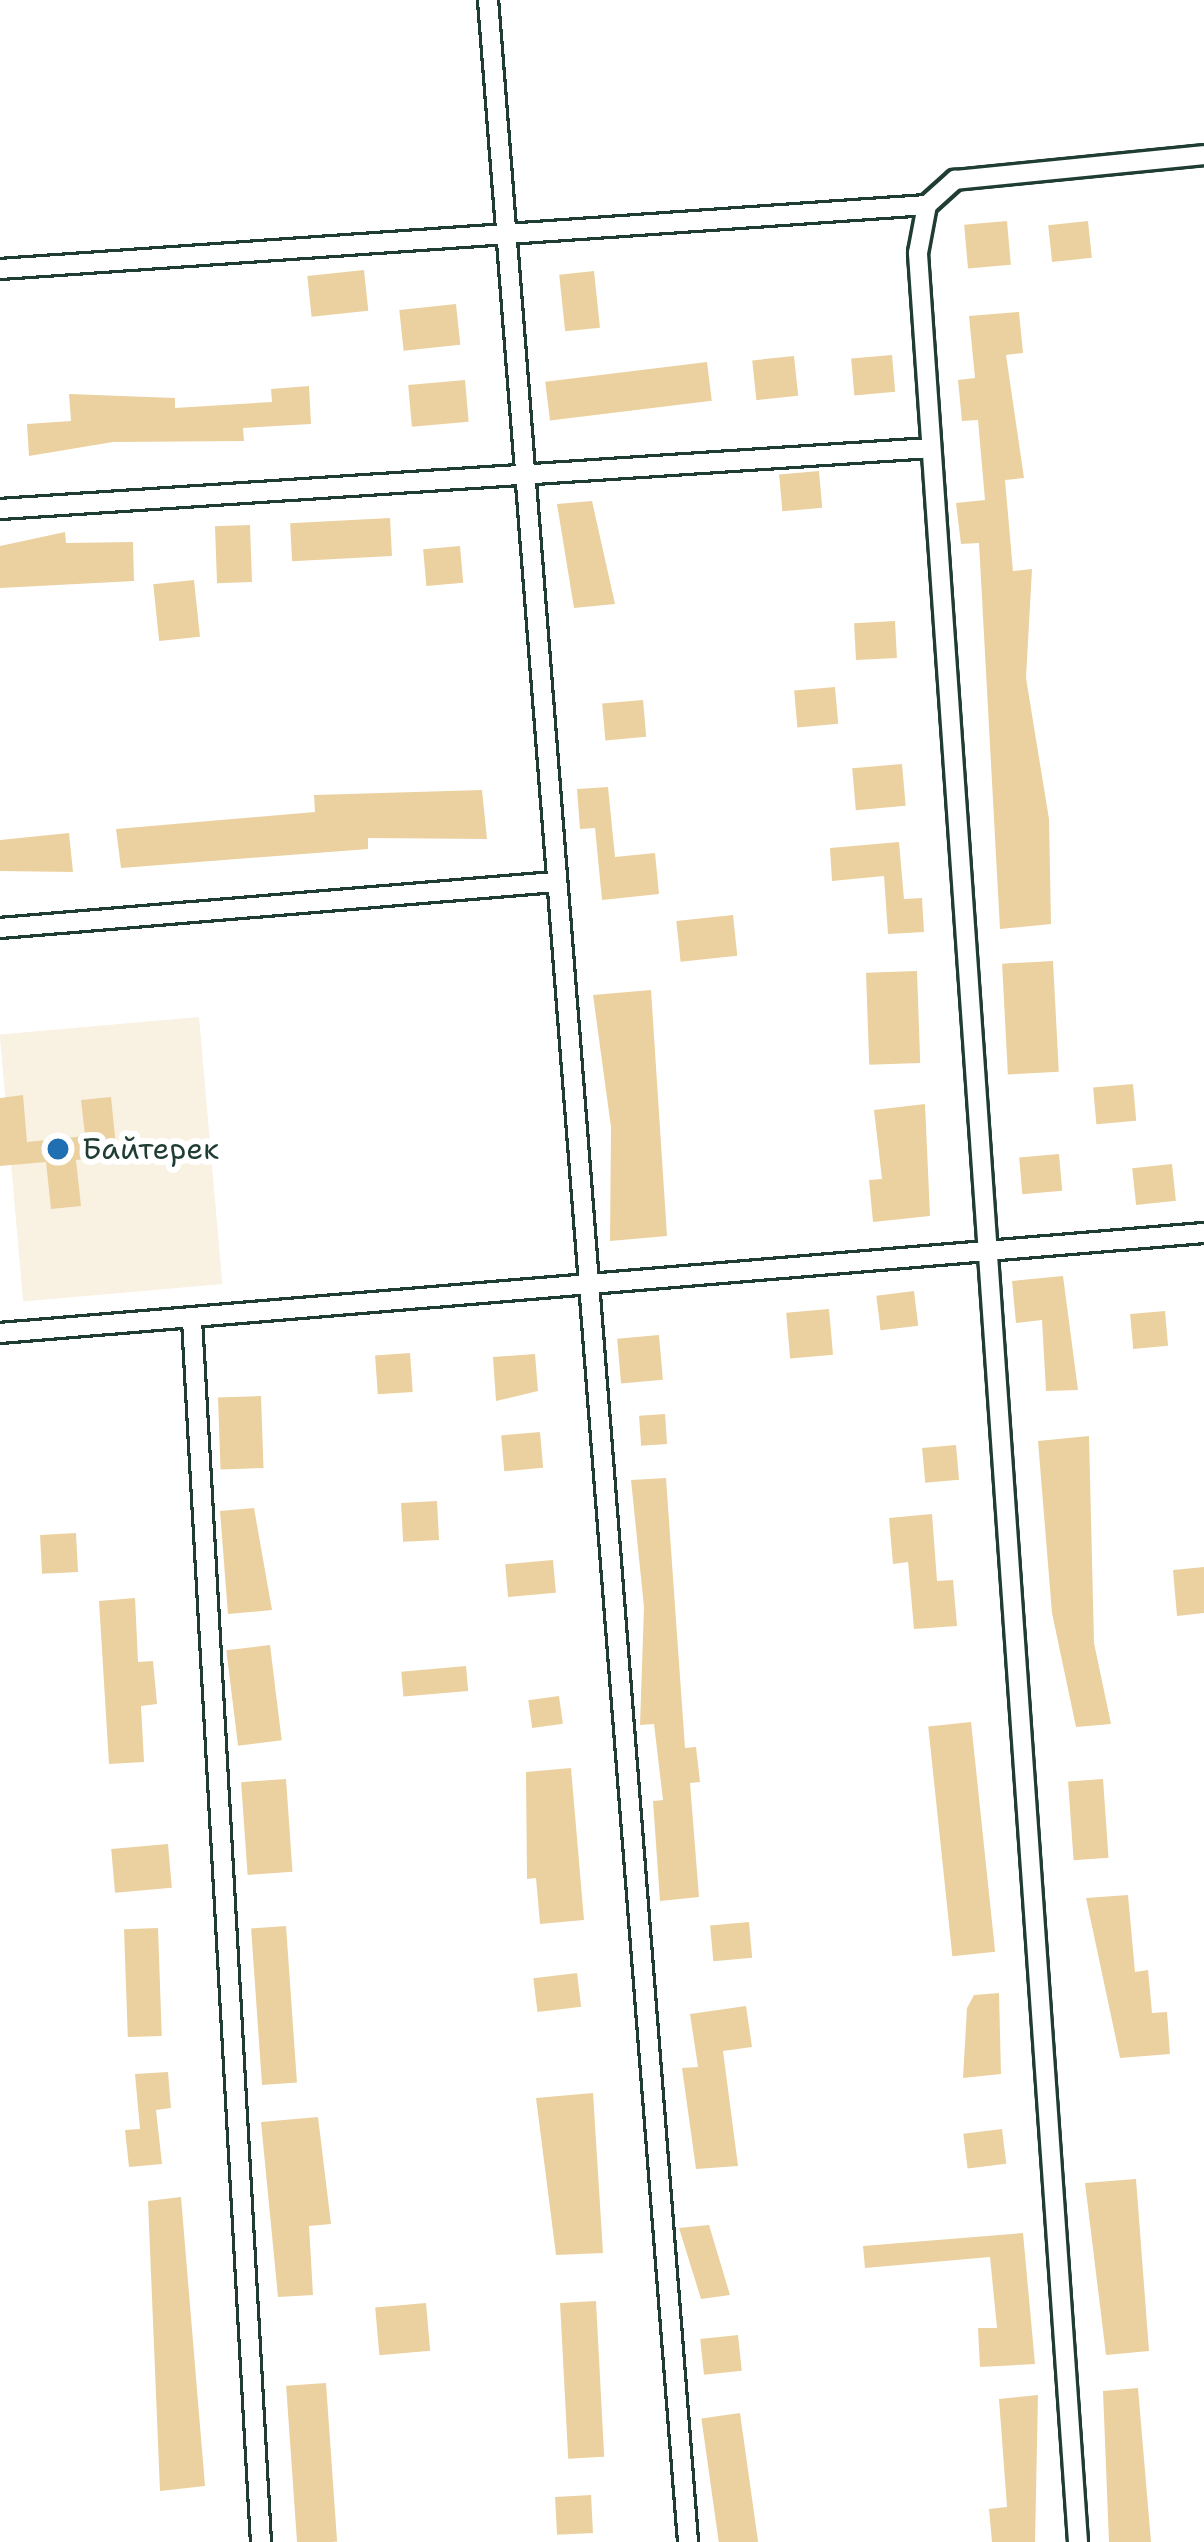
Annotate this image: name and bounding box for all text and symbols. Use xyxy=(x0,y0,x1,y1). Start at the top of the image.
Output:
place label: Байтерек xyxy=(82,1131,219,1167)
marker: Байтерек xyxy=(45,1136,71,1162)

